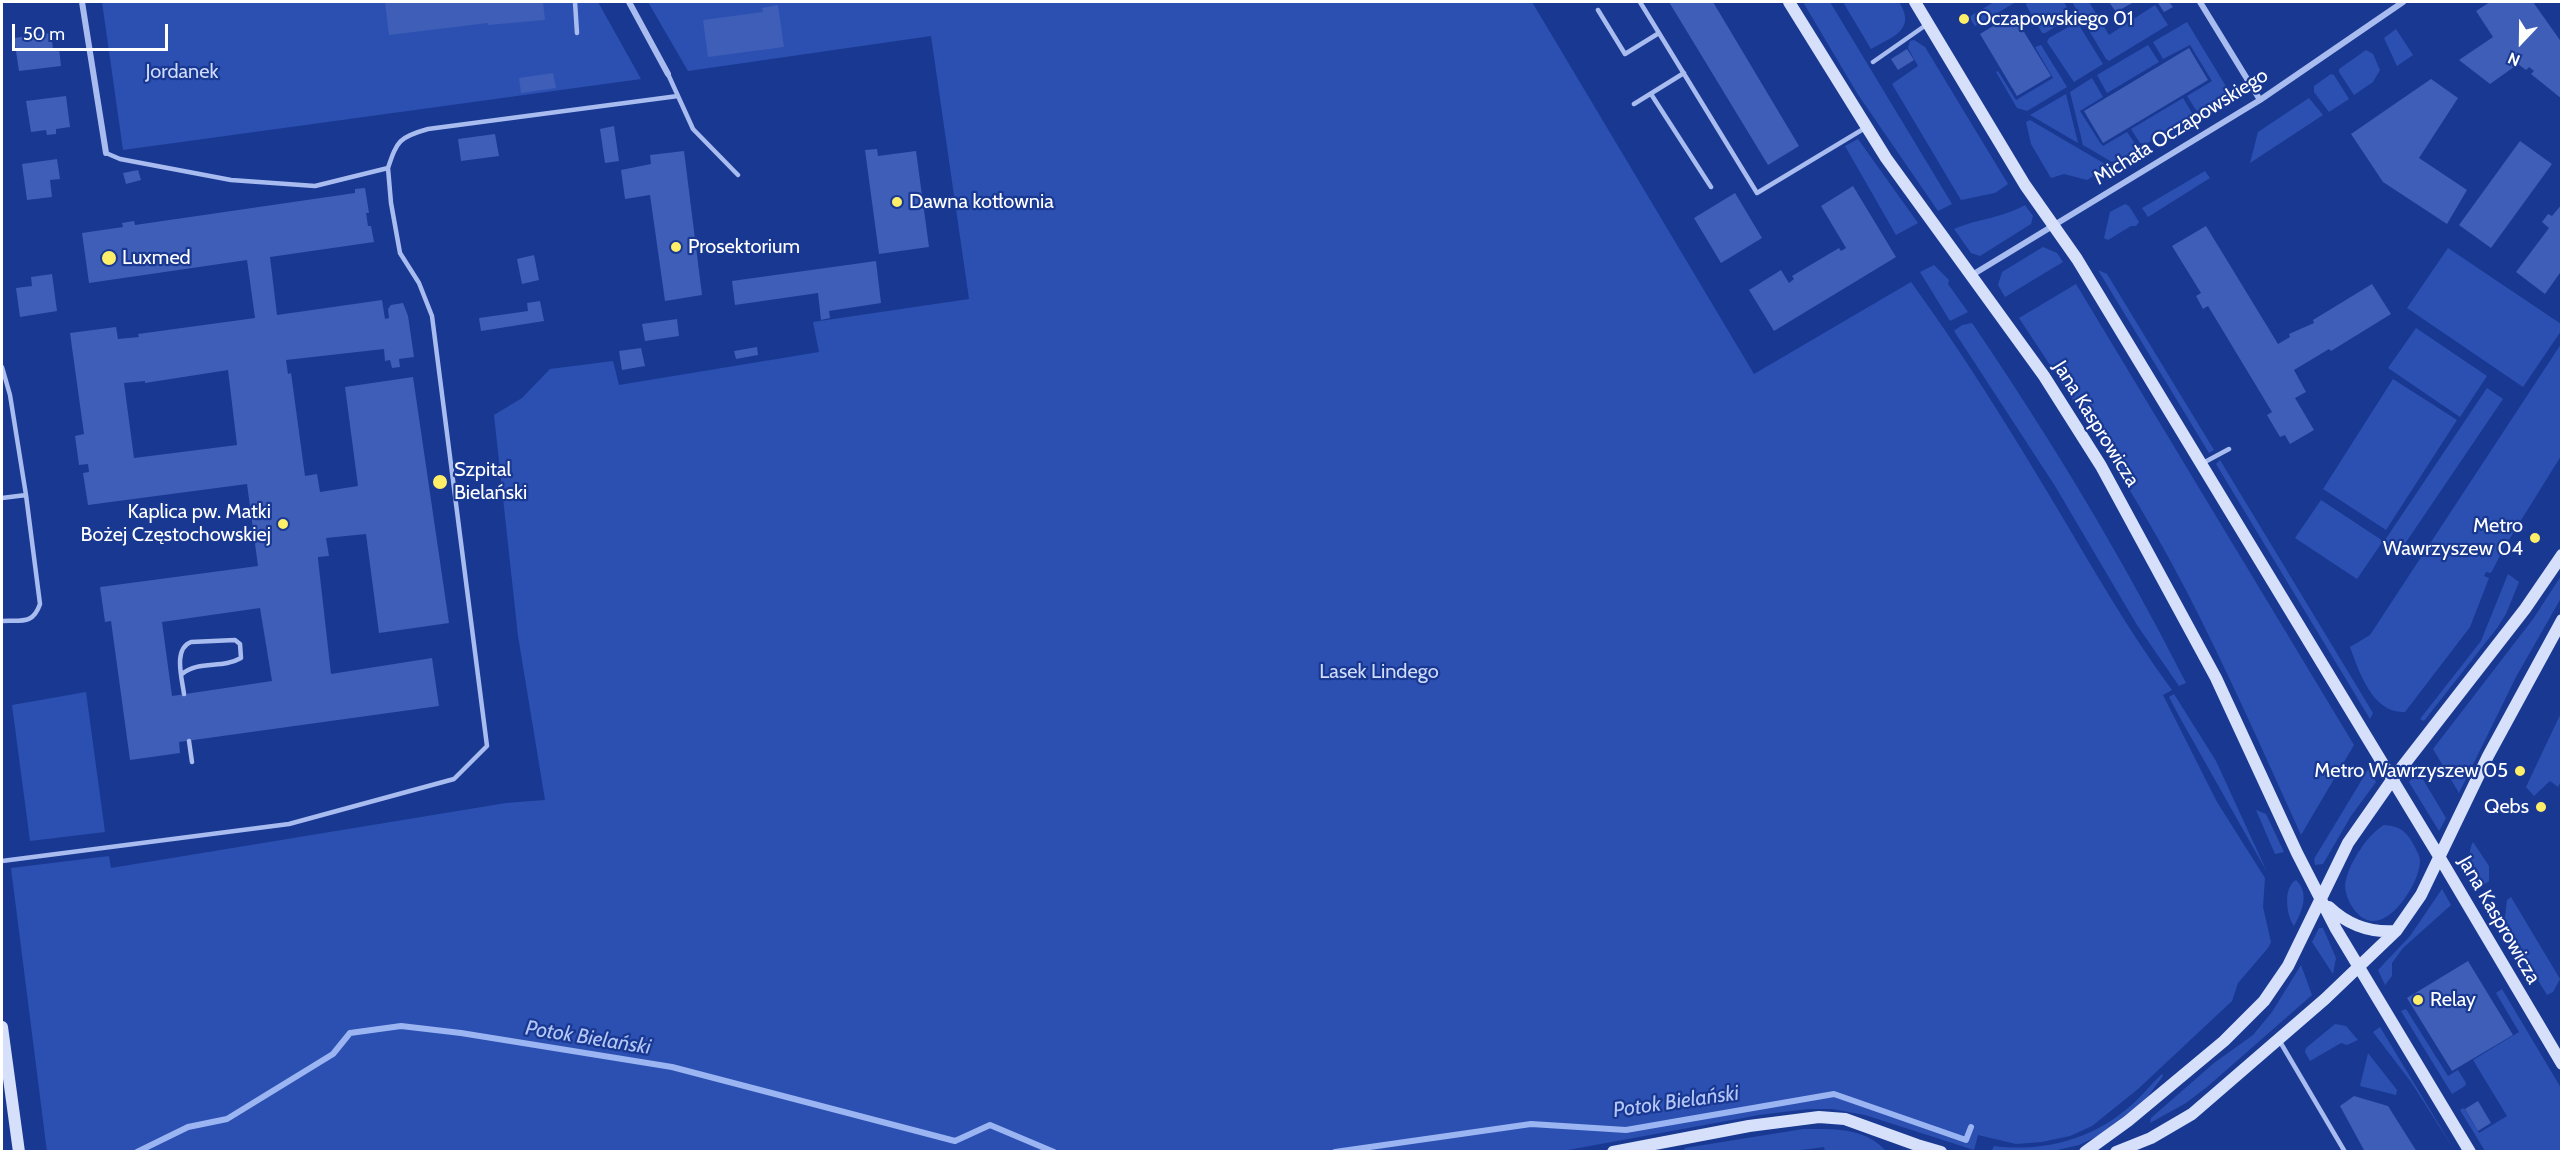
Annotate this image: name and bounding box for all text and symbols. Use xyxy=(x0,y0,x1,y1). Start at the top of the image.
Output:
place label: Oczapowskiego 01 xyxy=(1976,7,2134,31)
scale bar xyxy=(15,12,171,50)
marker: Oczapowskiego 01 xyxy=(1957,12,1971,26)
north arrow xyxy=(2491,12,2551,72)
text: 50 m xyxy=(23,23,65,45)
text: N xyxy=(2505,48,2523,70)
park label: Jordanek xyxy=(146,60,218,84)
street label: Michała Oczapowskiego xyxy=(2089,64,2273,190)
place label: Dawna kotłownia xyxy=(909,190,1054,214)
marker: Dawna kotłownia xyxy=(890,195,904,209)
place label: Prosektorium xyxy=(688,235,800,259)
marker: Prosektorium xyxy=(669,240,683,254)
place label: Luxmed xyxy=(122,246,191,270)
marker: Luxmed xyxy=(100,249,118,267)
street label: Jana Kasprowicza xyxy=(2048,357,2144,491)
place label: Szpital Bielański xyxy=(454,458,527,505)
marker: Szpital Bielański xyxy=(431,473,449,491)
place label: Kaplica pw. Matki Bożej Częstochowskiej xyxy=(80,500,271,547)
place label: Metro Wawrzyszew 04 xyxy=(2383,514,2523,561)
marker: Kaplica pw. Matki Bożej Częstochowskiej xyxy=(276,517,290,531)
marker: Metro Wawrzyszew 04 xyxy=(2528,531,2542,545)
park label: Lasek Lindego xyxy=(1319,660,1439,684)
place label: Metro Wawrzyszew 05 xyxy=(2314,759,2508,783)
marker: Metro Wawrzyszew 05 xyxy=(2513,764,2527,778)
place label: Qebs xyxy=(2484,795,2529,819)
marker: Qebs xyxy=(2534,800,2548,814)
street label: Jana Kasprowicza xyxy=(2453,852,2545,988)
place label: Relay xyxy=(2430,988,2476,1012)
marker: Relay xyxy=(2411,993,2425,1007)
water label: Potok Bielański xyxy=(523,1016,653,1060)
water label: Potok Bielański xyxy=(1611,1081,1741,1123)

